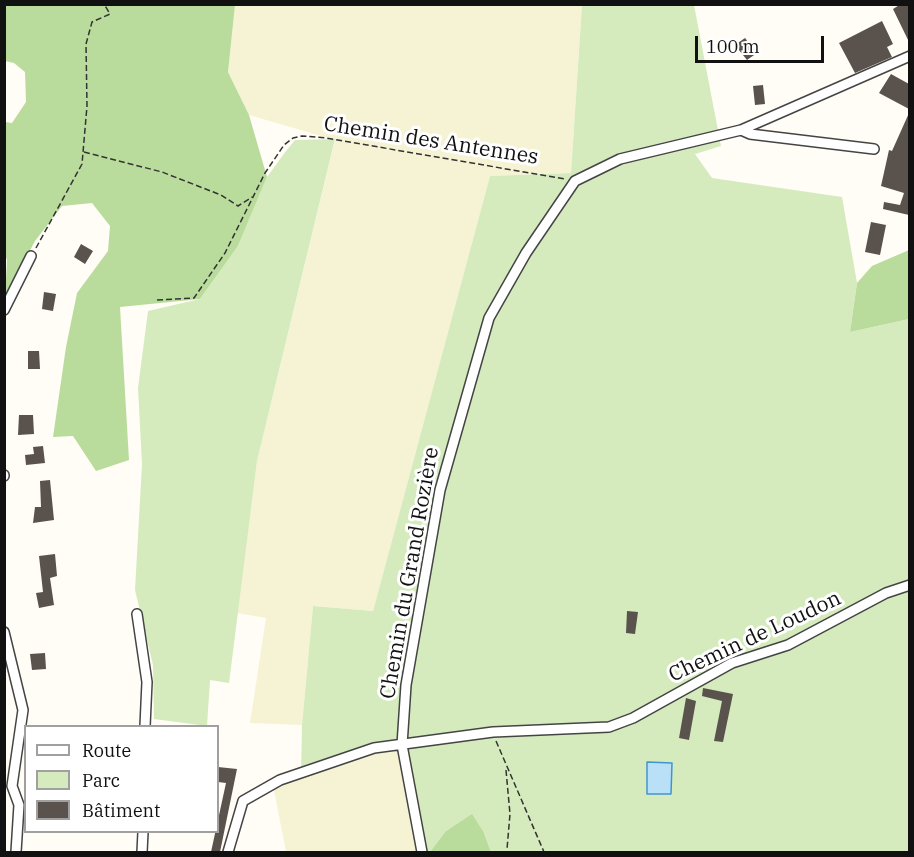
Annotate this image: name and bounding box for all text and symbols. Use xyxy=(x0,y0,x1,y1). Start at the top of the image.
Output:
scale bar xyxy=(698,24,827,62)
text: 100 m xyxy=(706,35,760,58)
street label: Chemin des Antennes xyxy=(322,112,540,170)
street label: Chemin du Grand Rozière xyxy=(375,445,445,701)
street label: Chemin de Loudon xyxy=(665,586,845,688)
legend xyxy=(24,725,219,833)
text: Route xyxy=(82,739,131,762)
text: Parc xyxy=(82,769,120,792)
text: Bâtiment xyxy=(82,799,160,822)

